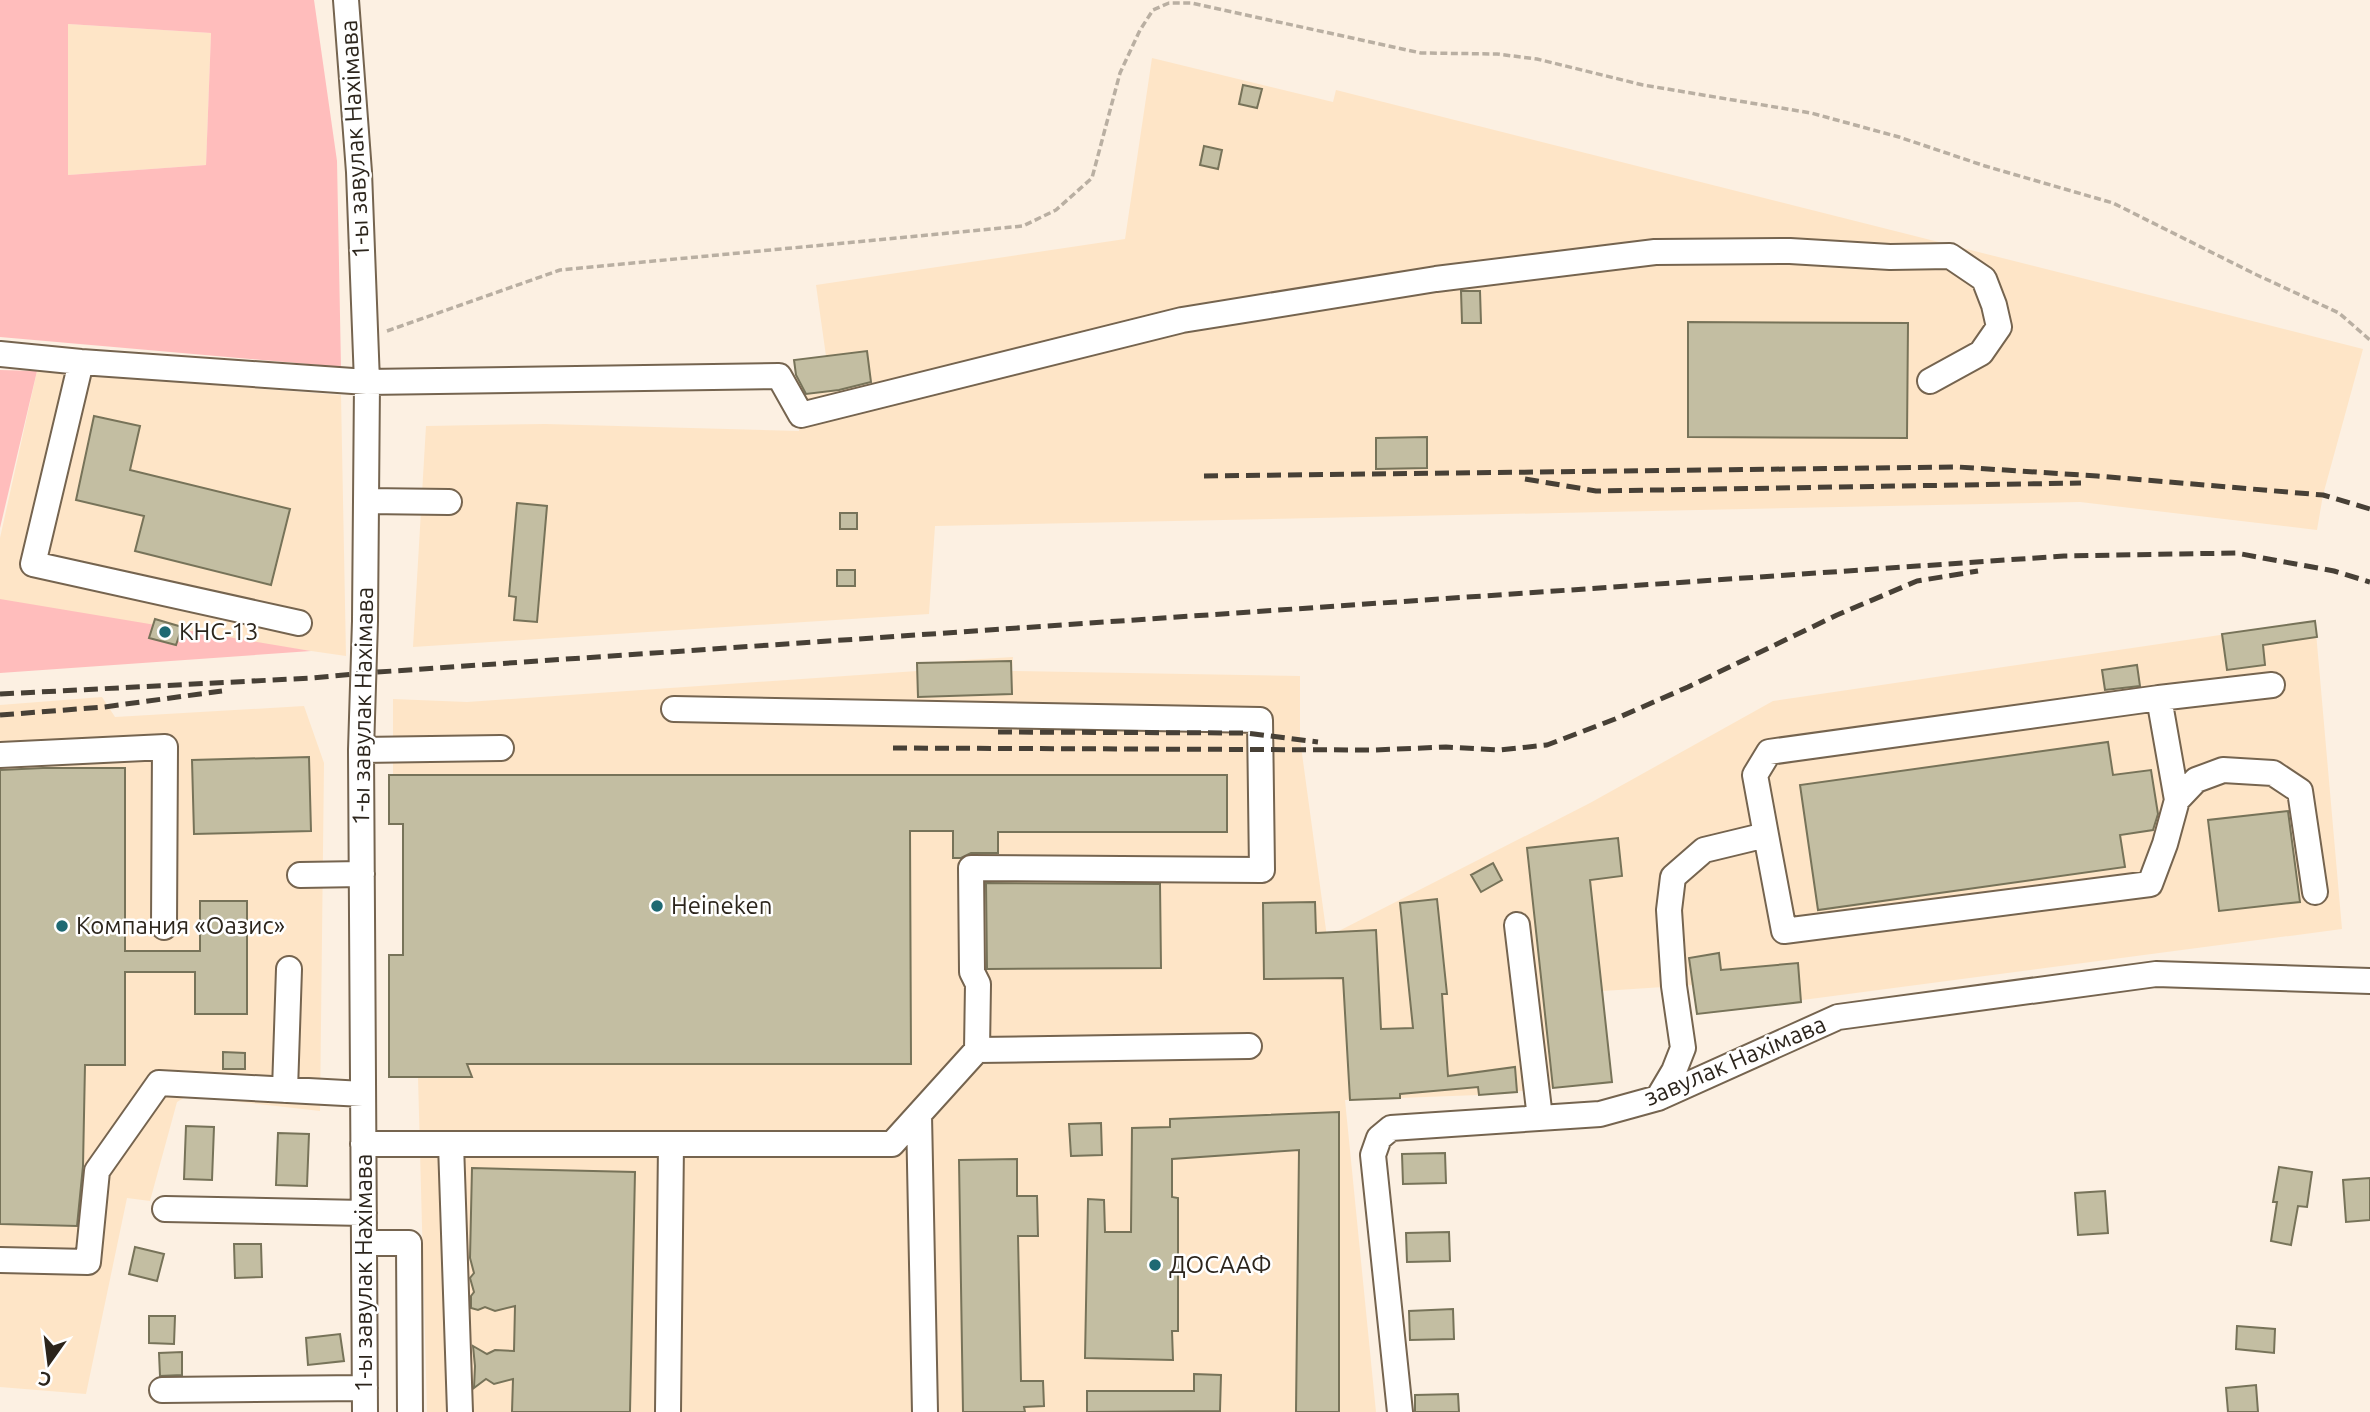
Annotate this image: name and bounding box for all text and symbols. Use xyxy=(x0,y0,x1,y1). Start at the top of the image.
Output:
street label: 1-ы завулак Нахімава xyxy=(335,19,374,259)
street label: 1-ы завулак Нахімава xyxy=(347,586,378,826)
place label: КНС-13 xyxy=(179,618,259,645)
marker: КНС-13 xyxy=(157,624,173,640)
place label: Heineken xyxy=(671,892,772,919)
marker: Heineken xyxy=(649,898,665,914)
place label: Компания «Оазис» xyxy=(76,912,285,939)
marker: Компания «Оазис» xyxy=(54,918,70,934)
street label: завулак Нахімава xyxy=(1640,1010,1830,1111)
street label: 1-ы завулак Нахімава xyxy=(350,1154,377,1392)
place label: ДОСААФ xyxy=(1169,1251,1272,1278)
marker: ДОСААФ xyxy=(1147,1257,1163,1273)
north arrow xyxy=(14,1328,84,1398)
text: С xyxy=(36,1367,53,1392)

